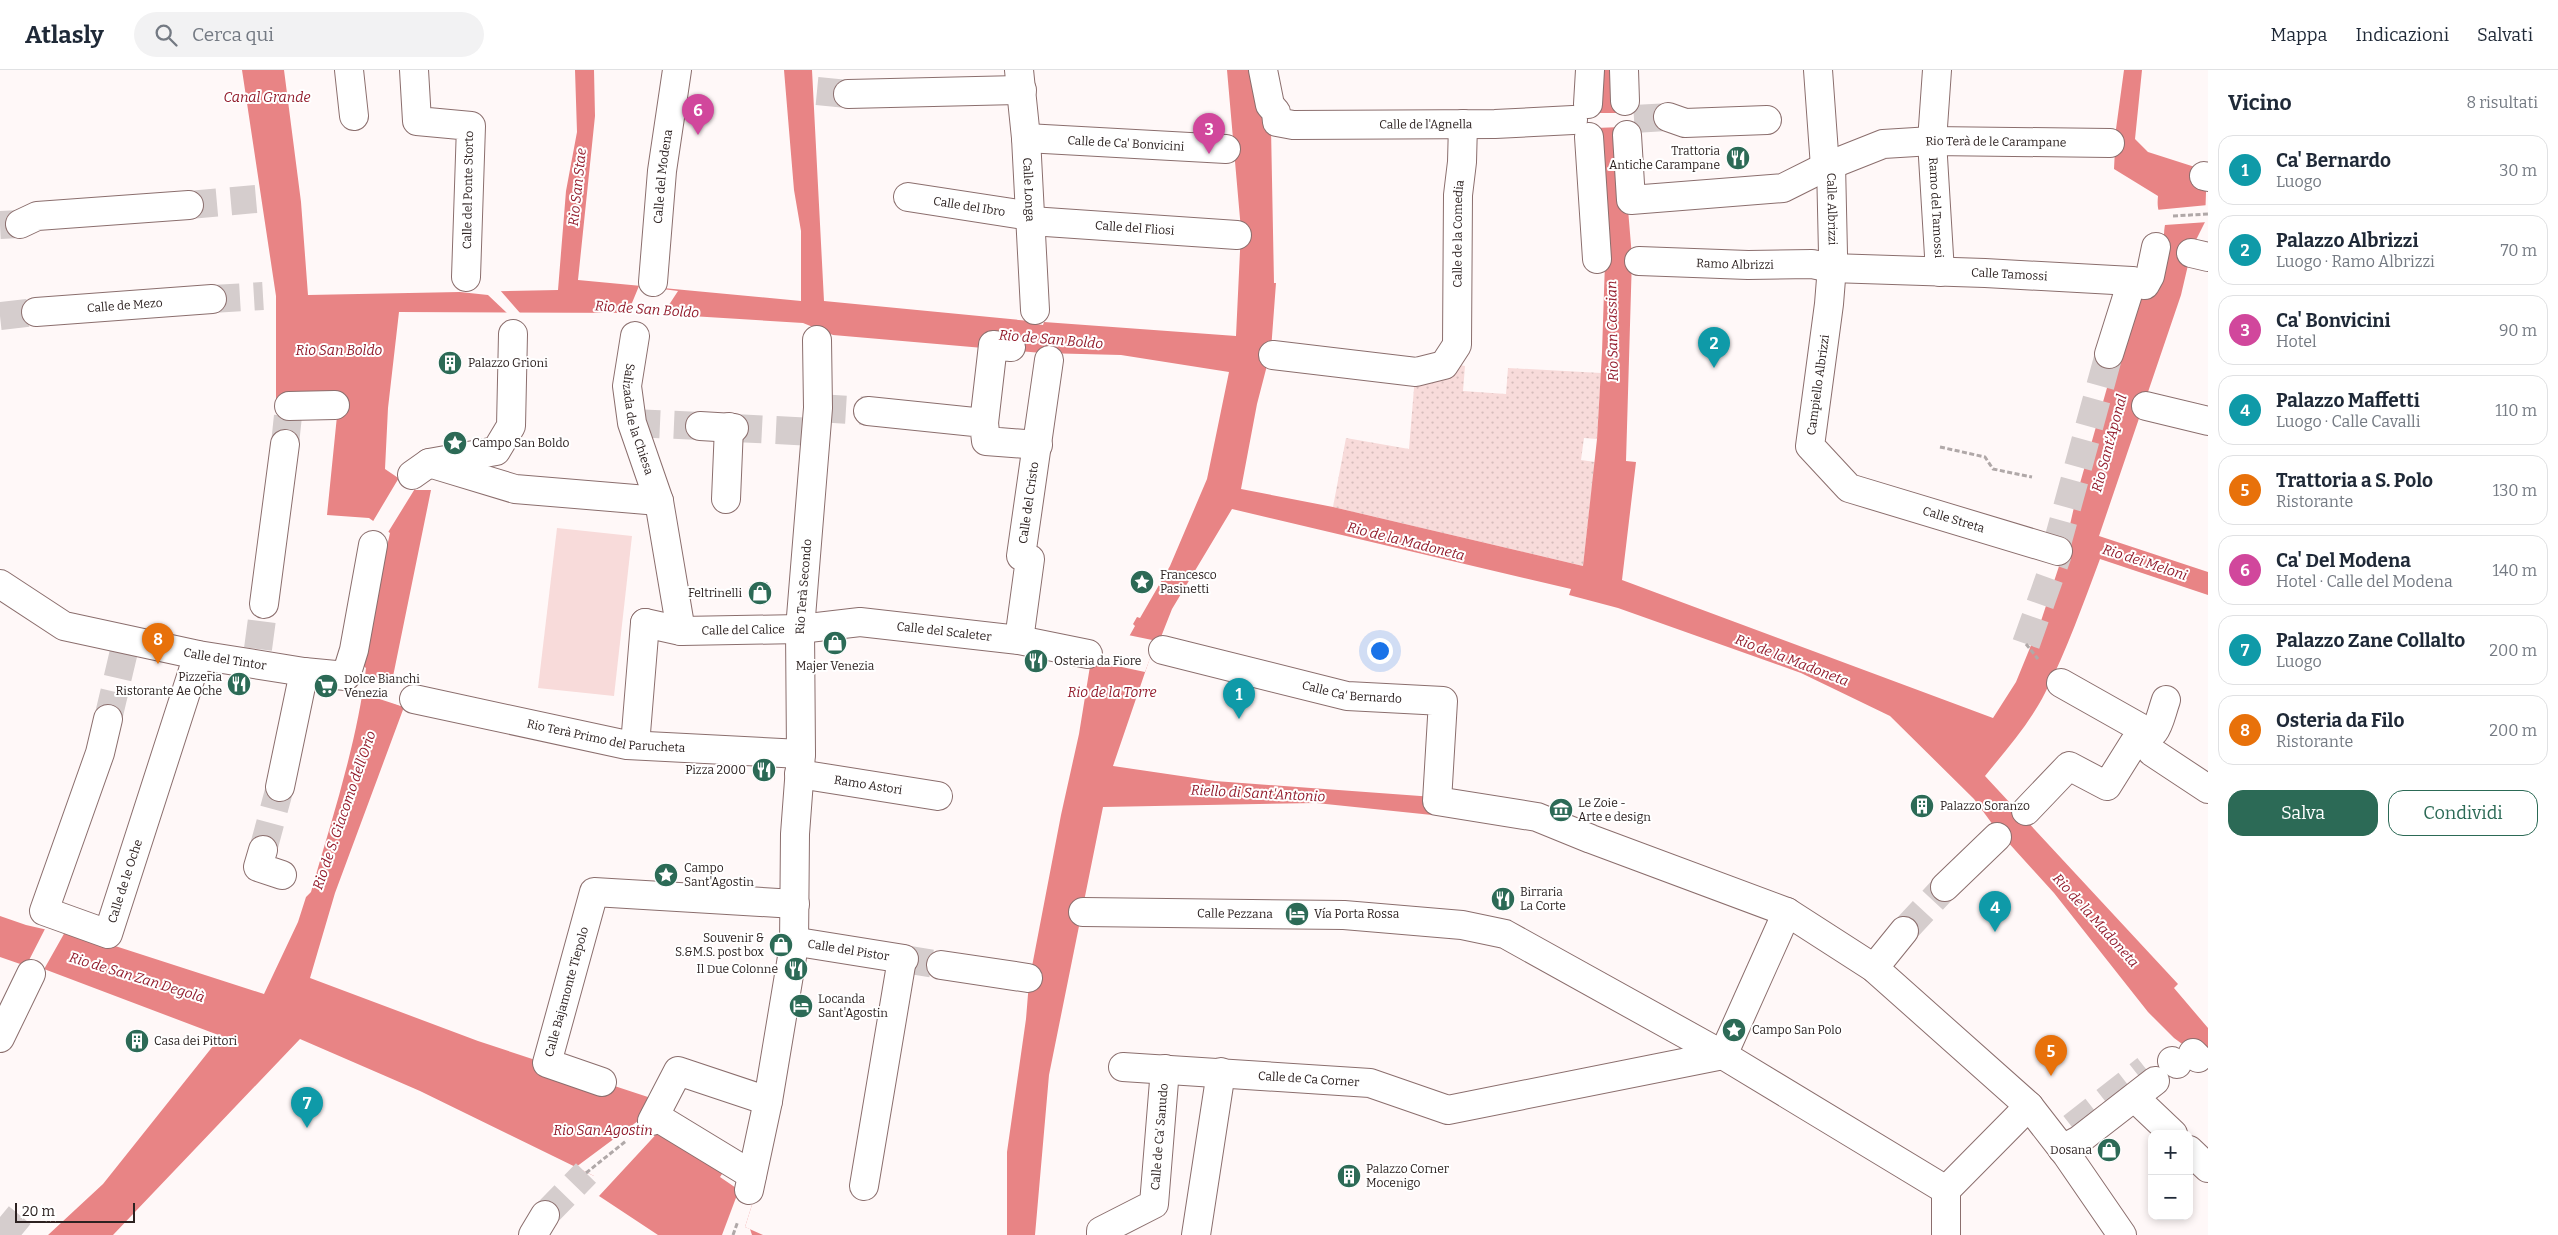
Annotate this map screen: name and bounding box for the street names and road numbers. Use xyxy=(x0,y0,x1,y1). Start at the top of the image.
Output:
street label: Calle de l'Agnella xyxy=(1379,117,1473,132)
street label: Calle del Modena xyxy=(651,128,675,224)
street label: Calle del Ponte Storto xyxy=(460,130,476,249)
street label: Calle de Ca' Bonvicini xyxy=(1067,133,1185,154)
street label: Rio Terà de le Carampane xyxy=(1925,134,2067,150)
street label: Calle Longa xyxy=(1020,157,1037,222)
street label: Ramo del Tamossi xyxy=(1926,157,1946,259)
street label: Calle Albrizzi xyxy=(1824,173,1840,246)
street label: Calle de la Comedia xyxy=(1450,179,1467,288)
street label: Calle del Ibro xyxy=(932,194,1006,219)
street label: Calle del Fliosi xyxy=(1095,218,1175,238)
street label: Ramo Albrizzi xyxy=(1696,256,1774,272)
street label: Calle Tamossi xyxy=(1971,266,2048,283)
street label: Calle de Mezo xyxy=(86,296,163,315)
street label: Campiello Albrizzi xyxy=(1804,333,1832,436)
street label: Salizada de la Chiesa xyxy=(620,362,657,477)
street label: Calle del Cristo xyxy=(1016,461,1041,545)
street label: Calle Streta xyxy=(1921,504,1987,536)
street label: Rio Terà Secondo xyxy=(793,538,814,634)
street label: Calle del Scaleter xyxy=(896,619,993,644)
street label: Calle del Calice xyxy=(701,622,785,638)
street label: Calle del Tintor xyxy=(182,645,268,673)
street label: Calle Ca' Bernardo xyxy=(1300,678,1402,706)
street label: Rio Terà Primo del Parucheta xyxy=(526,717,686,755)
street label: Ramo Astori xyxy=(833,773,904,797)
street label: Calle de le Oche xyxy=(105,837,145,925)
street label: Calle Pezzana xyxy=(1197,906,1273,921)
street label: Calle Bajamonte Tiepolo xyxy=(542,925,591,1058)
street label: Calle del Pistor xyxy=(807,937,891,964)
street label: Calle de Ca Corner xyxy=(1257,1069,1360,1089)
street label: Calle de Ca' Sanudo xyxy=(1148,1083,1171,1191)

